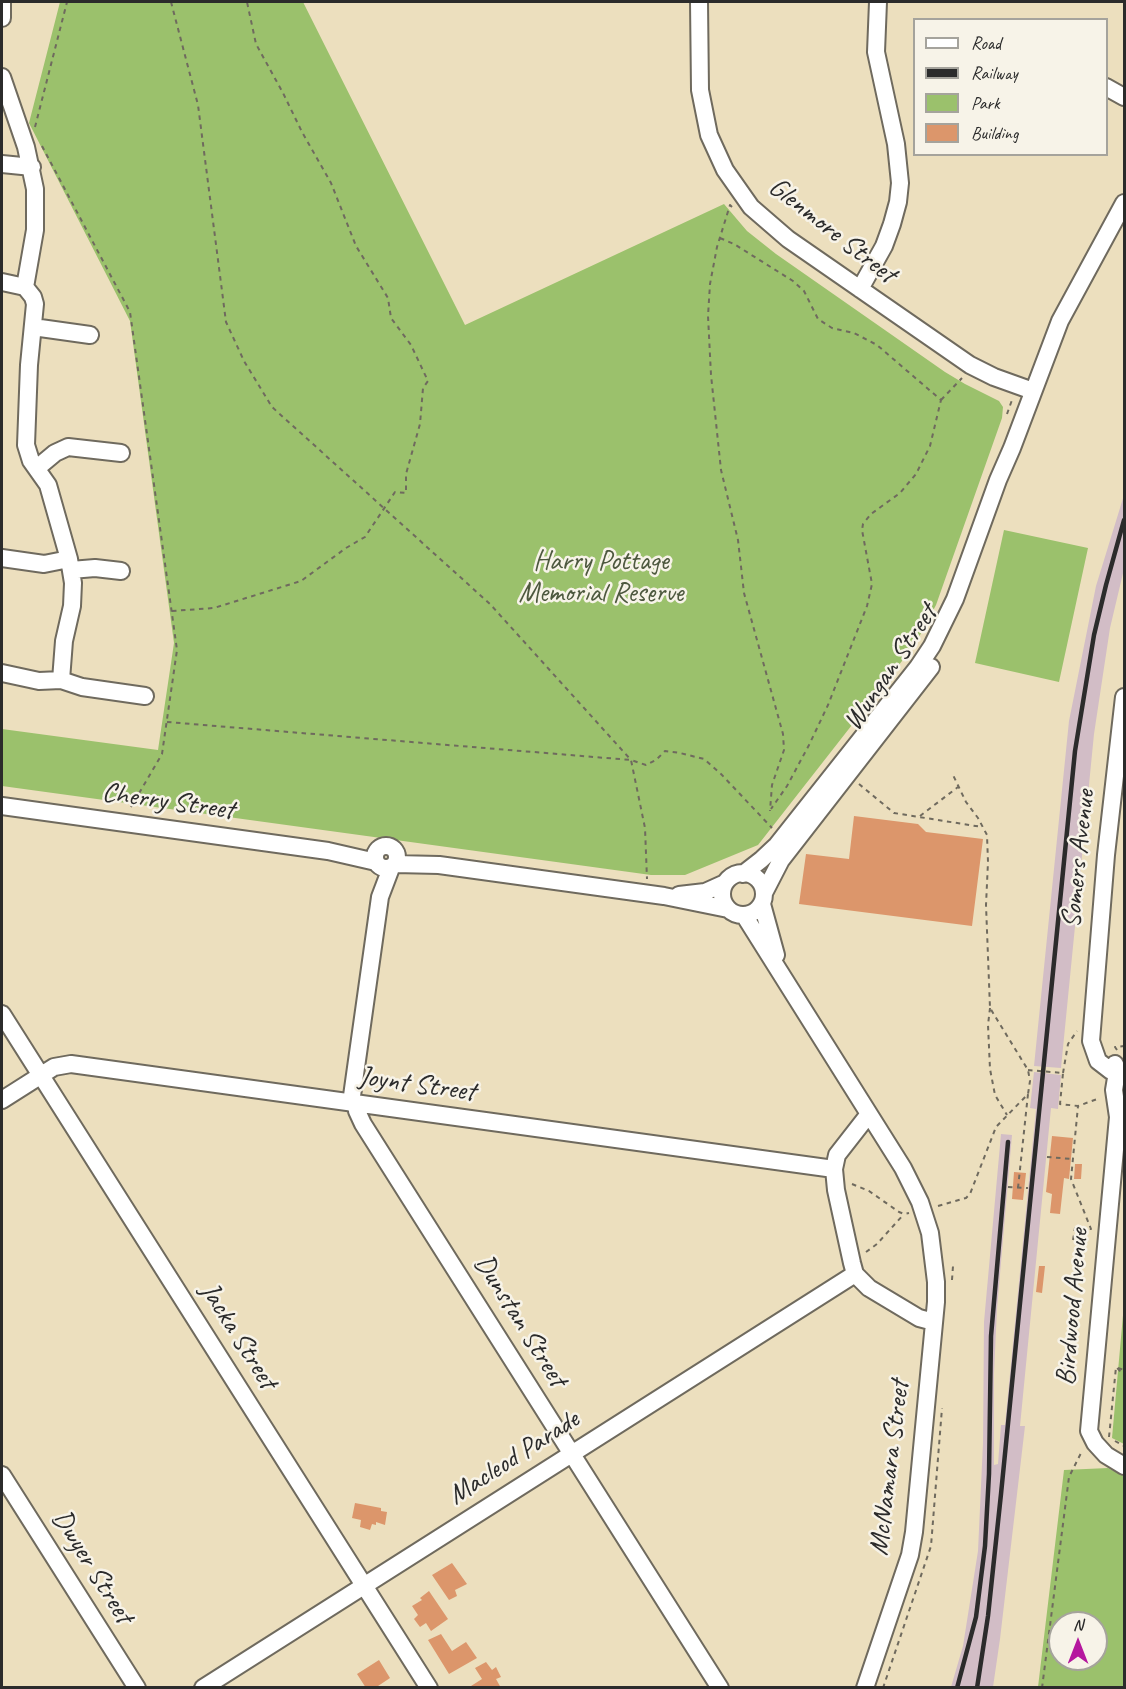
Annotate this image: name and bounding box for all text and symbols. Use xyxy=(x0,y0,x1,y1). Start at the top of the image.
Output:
legend xyxy=(913,18,1108,156)
text: Road xyxy=(971,32,1001,54)
text: Railway xyxy=(971,62,1018,84)
text: Park xyxy=(971,92,1000,114)
text: Building xyxy=(971,122,1018,144)
street label: Glenmore Street xyxy=(761,171,903,291)
park label: Harry Pottage Memorial Reserve xyxy=(519,545,683,611)
street label: Wungan Street xyxy=(837,599,945,737)
street label: Cherry Street xyxy=(100,776,236,828)
street label: Somers Avenue xyxy=(1055,788,1103,930)
street label: Joynt Street xyxy=(357,1060,477,1110)
street label: Birdwood Avenue xyxy=(1049,1227,1097,1387)
street label: Dunstan Street xyxy=(466,1249,574,1393)
street label: Jacka Street xyxy=(192,1276,284,1396)
street label: McNamara Street xyxy=(863,1379,917,1557)
street label: Macleod Parade xyxy=(442,1403,586,1513)
street label: Dwyer Street xyxy=(44,1504,140,1630)
north arrow xyxy=(1048,1611,1108,1671)
text: N xyxy=(1073,1615,1083,1635)

